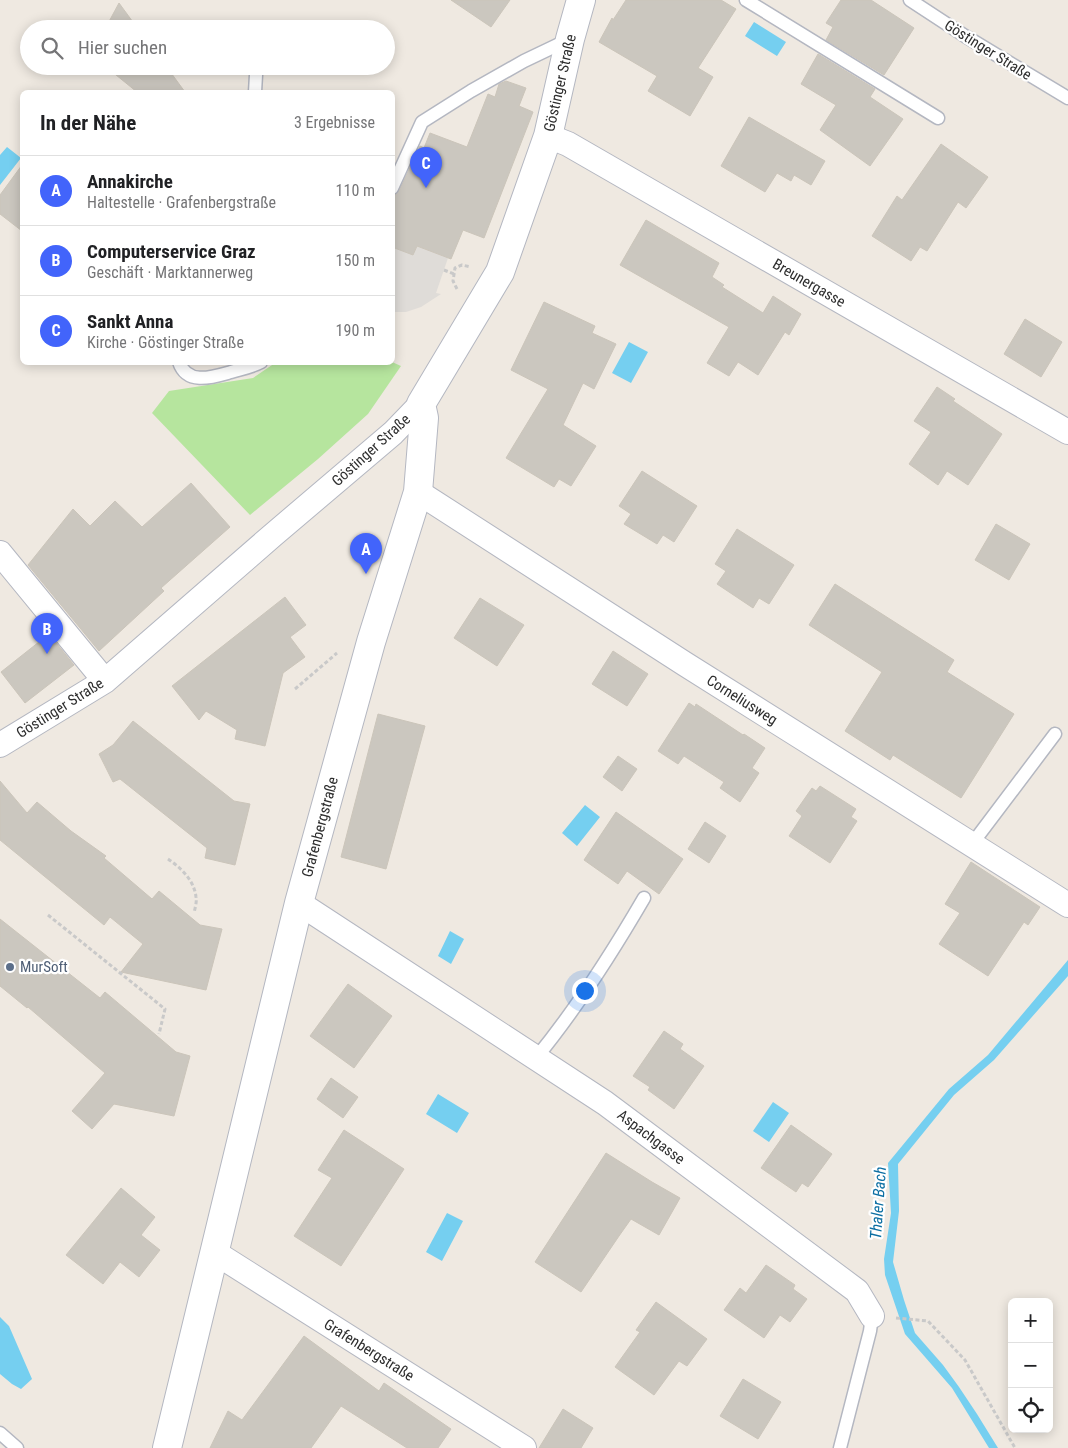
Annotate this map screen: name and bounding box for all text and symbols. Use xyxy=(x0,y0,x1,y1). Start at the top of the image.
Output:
street label: Göstinger Straße xyxy=(941,16,1035,84)
search box xyxy=(20,20,395,75)
street label: Göstinger Straße xyxy=(540,33,580,133)
icon: search xyxy=(38,34,66,62)
text: Hier suchen xyxy=(78,36,167,59)
text: In der Nähe xyxy=(40,111,136,135)
text: 3 Ergebnisse xyxy=(294,113,375,132)
pin: C xyxy=(410,147,442,188)
text: Annakirche xyxy=(87,170,173,193)
text: A xyxy=(51,181,61,200)
text: 110 m xyxy=(336,181,375,200)
text: Haltestelle · Grafenbergstraße xyxy=(87,193,276,212)
text: Computerservice Graz xyxy=(87,240,256,263)
text: B xyxy=(52,251,60,270)
text: 150 m xyxy=(336,251,375,270)
street label: Breunergasse xyxy=(769,255,849,311)
text: Geschäft · Marktannerweg xyxy=(87,263,253,282)
text: Sankt Anna xyxy=(87,310,173,333)
text: C xyxy=(51,321,61,340)
text: 190 m xyxy=(336,321,375,340)
text: Kirche · Göstinger Straße xyxy=(87,333,244,352)
street label: Göstinger Straße xyxy=(328,410,414,490)
pin: A xyxy=(350,533,382,574)
pin: B xyxy=(31,613,63,654)
street label: Corneliusweg xyxy=(703,671,781,729)
street label: Göstinger Straße xyxy=(13,674,107,742)
street label: Grafenbergstraße xyxy=(298,775,342,879)
place label: MurSoft xyxy=(20,958,68,976)
marker: MurSoft xyxy=(4,961,16,973)
your location xyxy=(572,978,598,1004)
street label: Aspachgasse xyxy=(614,1106,688,1168)
water label: Thaler Bach xyxy=(866,1166,890,1240)
map controls xyxy=(1008,1298,1053,1433)
button: + xyxy=(1008,1298,1053,1343)
street label: Grafenbergstraße xyxy=(321,1315,417,1385)
button: − xyxy=(1008,1343,1053,1388)
button: locate xyxy=(1008,1388,1053,1433)

